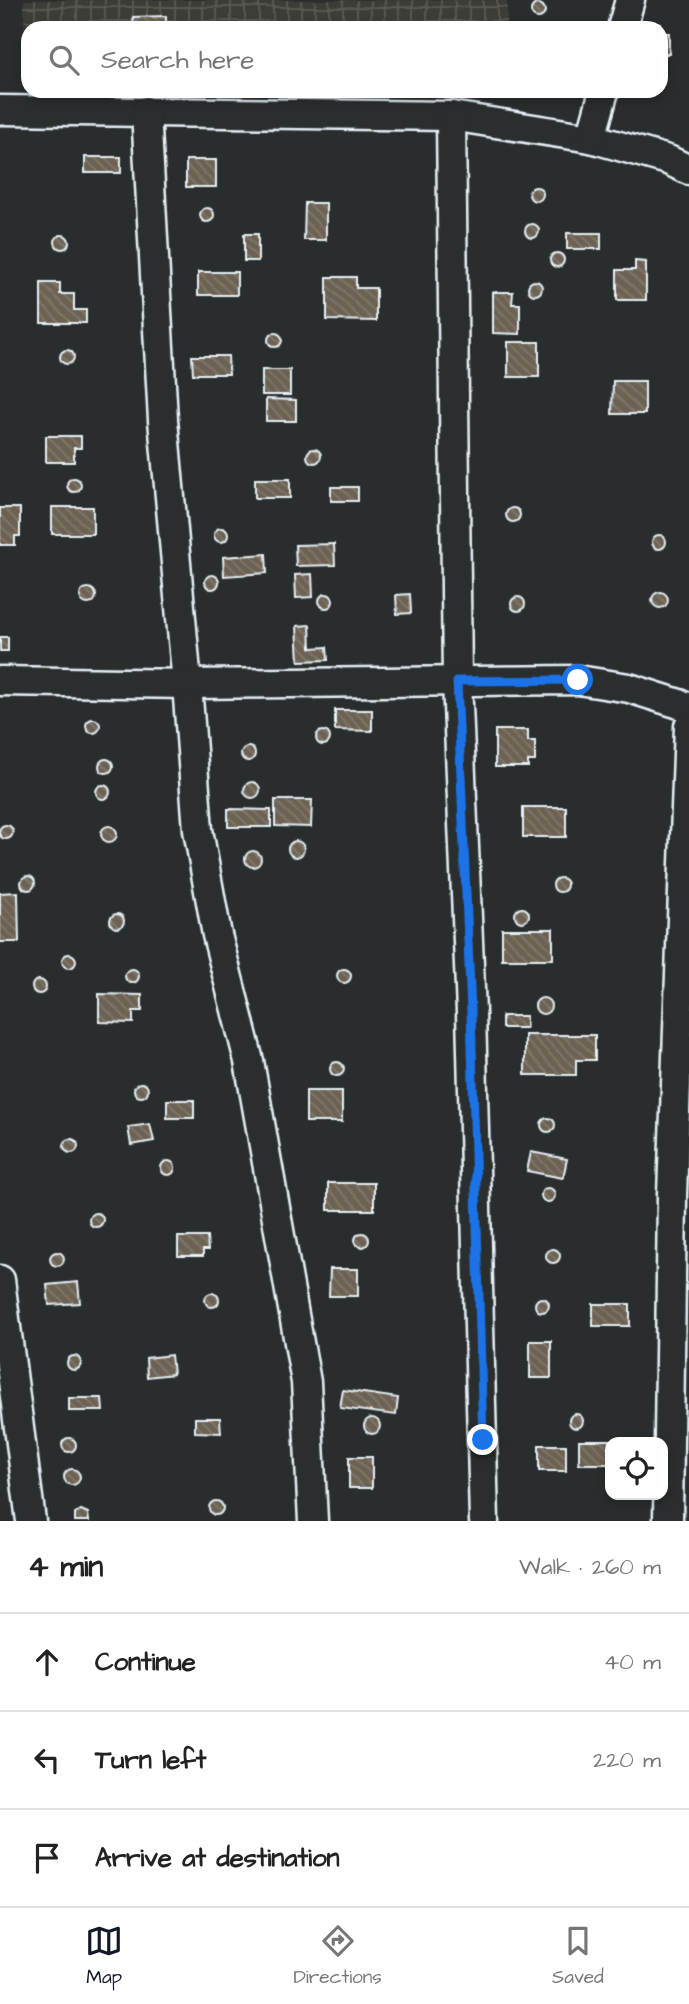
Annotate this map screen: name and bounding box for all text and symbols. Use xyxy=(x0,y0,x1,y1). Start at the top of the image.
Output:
search box xyxy=(21,21,668,98)
icon: search xyxy=(45,41,83,79)
text: Search here xyxy=(101,42,254,78)
route start xyxy=(562,664,593,695)
route end xyxy=(467,1424,498,1455)
map controls xyxy=(605,1437,668,1500)
button: locate xyxy=(605,1437,668,1500)
text: 4 min xyxy=(28,1546,103,1588)
text: Walk · 260 m xyxy=(519,1551,661,1583)
icon: ahead xyxy=(28,1643,66,1681)
text: Continue xyxy=(95,1644,196,1680)
text: 40 m xyxy=(604,1646,661,1678)
icon: left xyxy=(28,1741,66,1779)
text: Turn left xyxy=(95,1742,206,1778)
text: 220 m xyxy=(593,1744,661,1776)
icon: arrive xyxy=(28,1839,66,1877)
text: Arrive at destination xyxy=(95,1840,340,1876)
tab: Map xyxy=(85,1922,123,1991)
tab: Directions xyxy=(293,1922,382,1991)
tab: Saved xyxy=(552,1922,604,1991)

